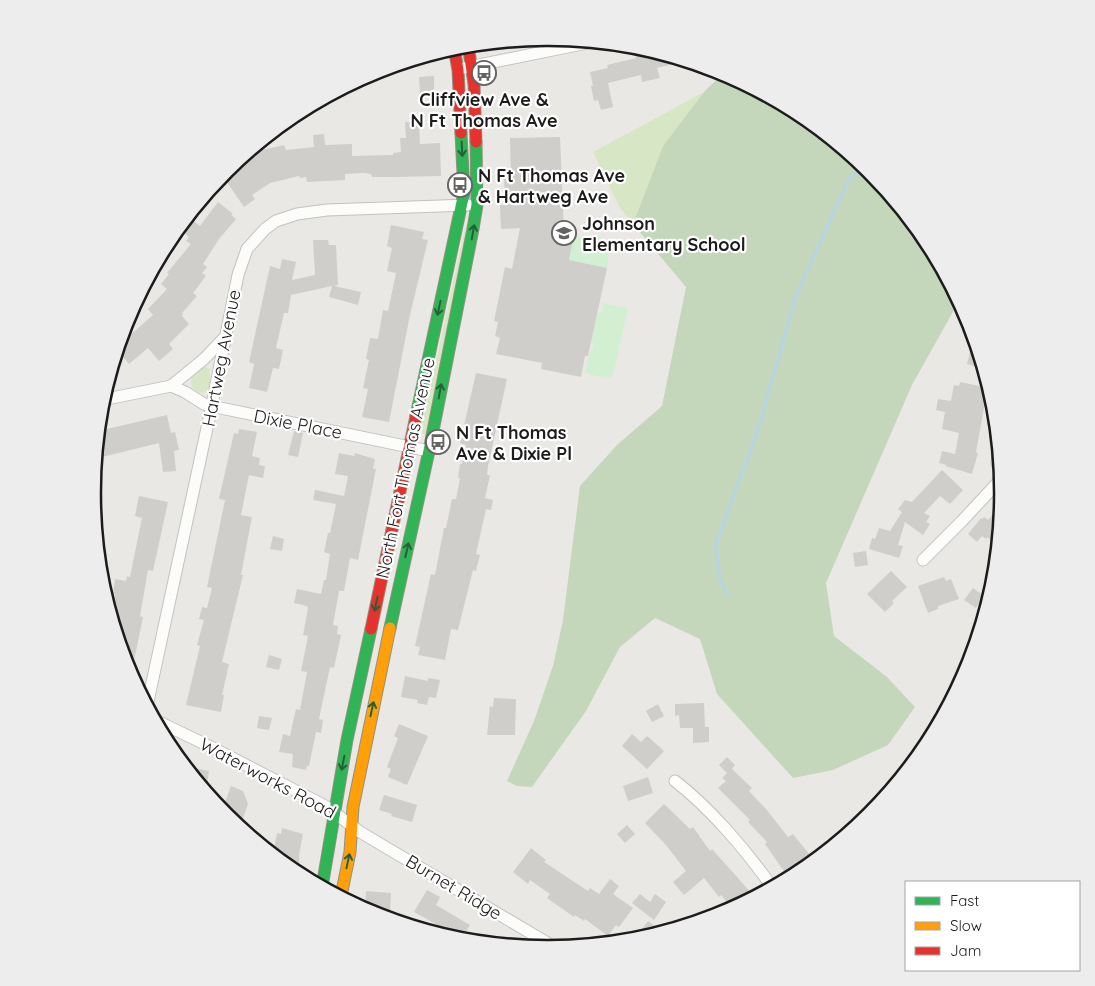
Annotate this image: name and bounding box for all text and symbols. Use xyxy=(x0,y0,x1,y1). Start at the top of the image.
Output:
bus stop icon: Cliffview Ave & N Ft Thomas Ave xyxy=(471,60,497,86)
place label: Cliffview Ave & N Ft Thomas Ave xyxy=(410,88,558,132)
one-way arrow xyxy=(457,140,466,156)
place label: N Ft Thomas Ave & Hartweg Ave xyxy=(478,164,625,208)
bus stop icon: N Ft Thomas Ave & Hartweg Ave xyxy=(447,172,473,198)
place label: Johnson Elementary School xyxy=(582,212,746,256)
school or university icon: Johnson Elementary School xyxy=(551,220,577,246)
one-way arrow xyxy=(468,225,478,241)
street label: Hartweg Avenue xyxy=(196,288,246,428)
one-way arrow xyxy=(434,300,443,316)
street label: North Fort Thomas Avenue xyxy=(370,356,440,580)
one-way arrow xyxy=(435,384,445,400)
street label: Dixie Place xyxy=(252,404,344,444)
place label: N Ft Thomas Ave & Dixie Pl xyxy=(456,421,572,465)
bus stop icon: N Ft Thomas Ave & Dixie Pl xyxy=(425,429,451,455)
one-way arrow xyxy=(403,543,412,559)
one-way arrow xyxy=(371,596,380,612)
one-way arrow xyxy=(368,701,377,717)
street label: Waterworks Road xyxy=(196,732,340,824)
one-way arrow xyxy=(337,755,347,771)
street label: Burnet Ridge xyxy=(402,849,506,925)
one-way arrow xyxy=(344,854,353,870)
legend xyxy=(905,881,1080,971)
text: Fast xyxy=(950,891,979,910)
text: Slow xyxy=(950,916,982,935)
text: Jam xyxy=(950,941,981,960)

